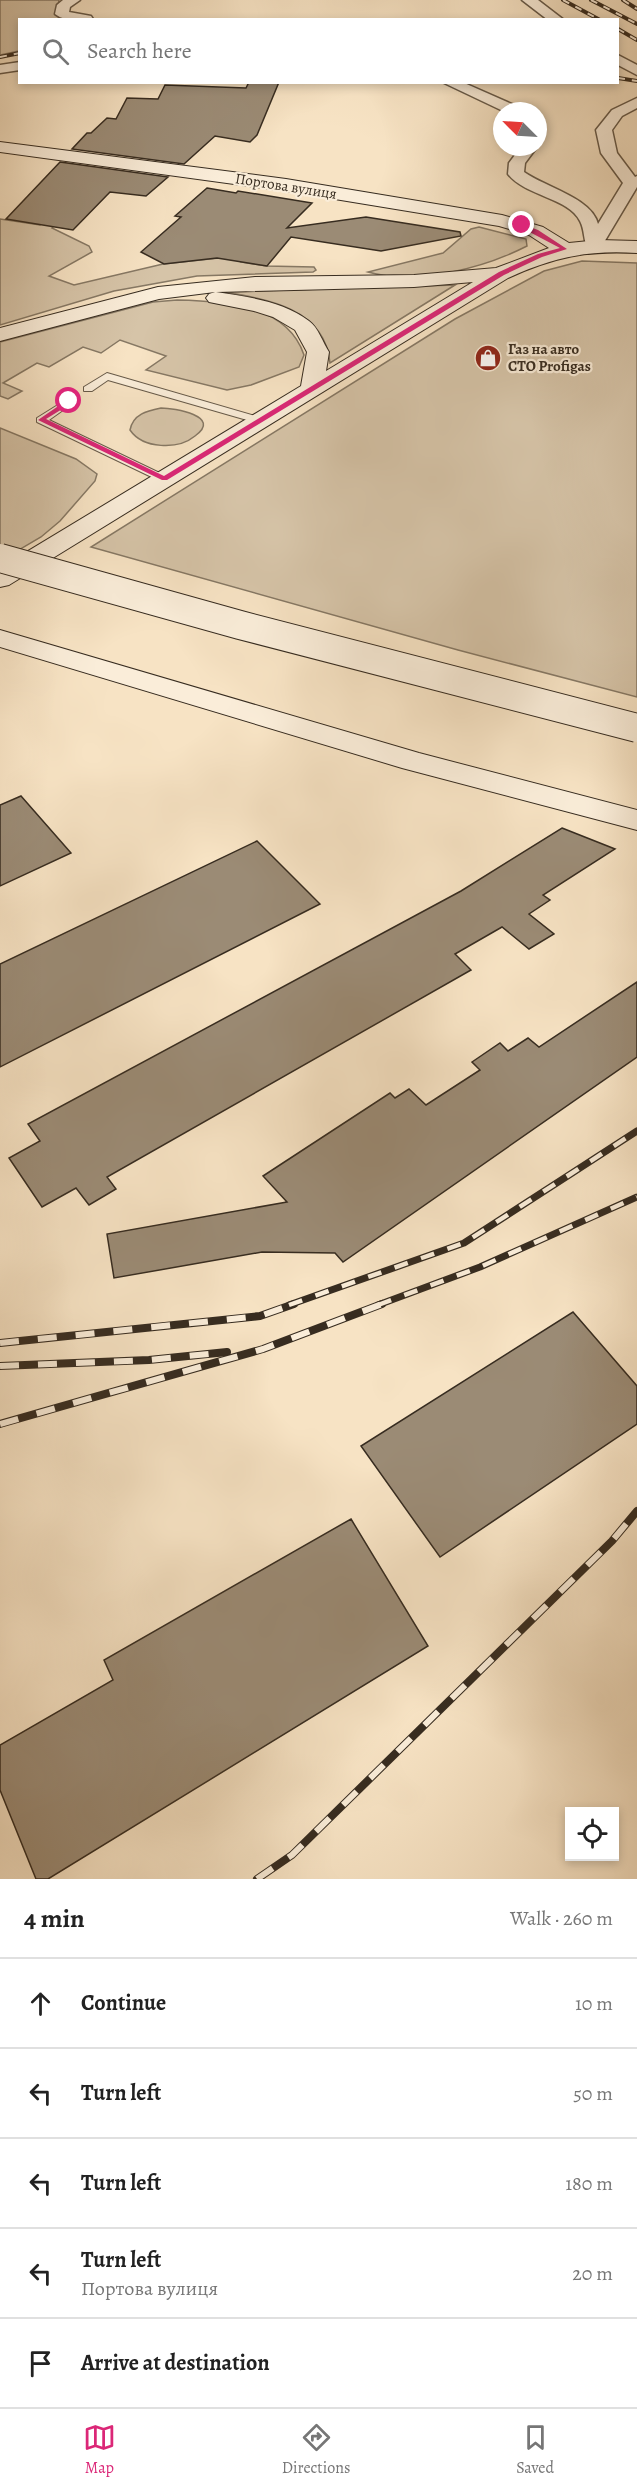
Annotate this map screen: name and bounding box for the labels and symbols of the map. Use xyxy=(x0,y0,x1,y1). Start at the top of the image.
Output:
north arrow xyxy=(493,102,547,156)
street label: Портова вулиця xyxy=(234,168,338,204)
route end xyxy=(508,211,534,237)
place label: Газ на авто СТО Profigas xyxy=(508,339,591,376)
shop icon: Газ на авто СТО Profigas xyxy=(473,343,503,373)
route start xyxy=(55,387,81,413)

